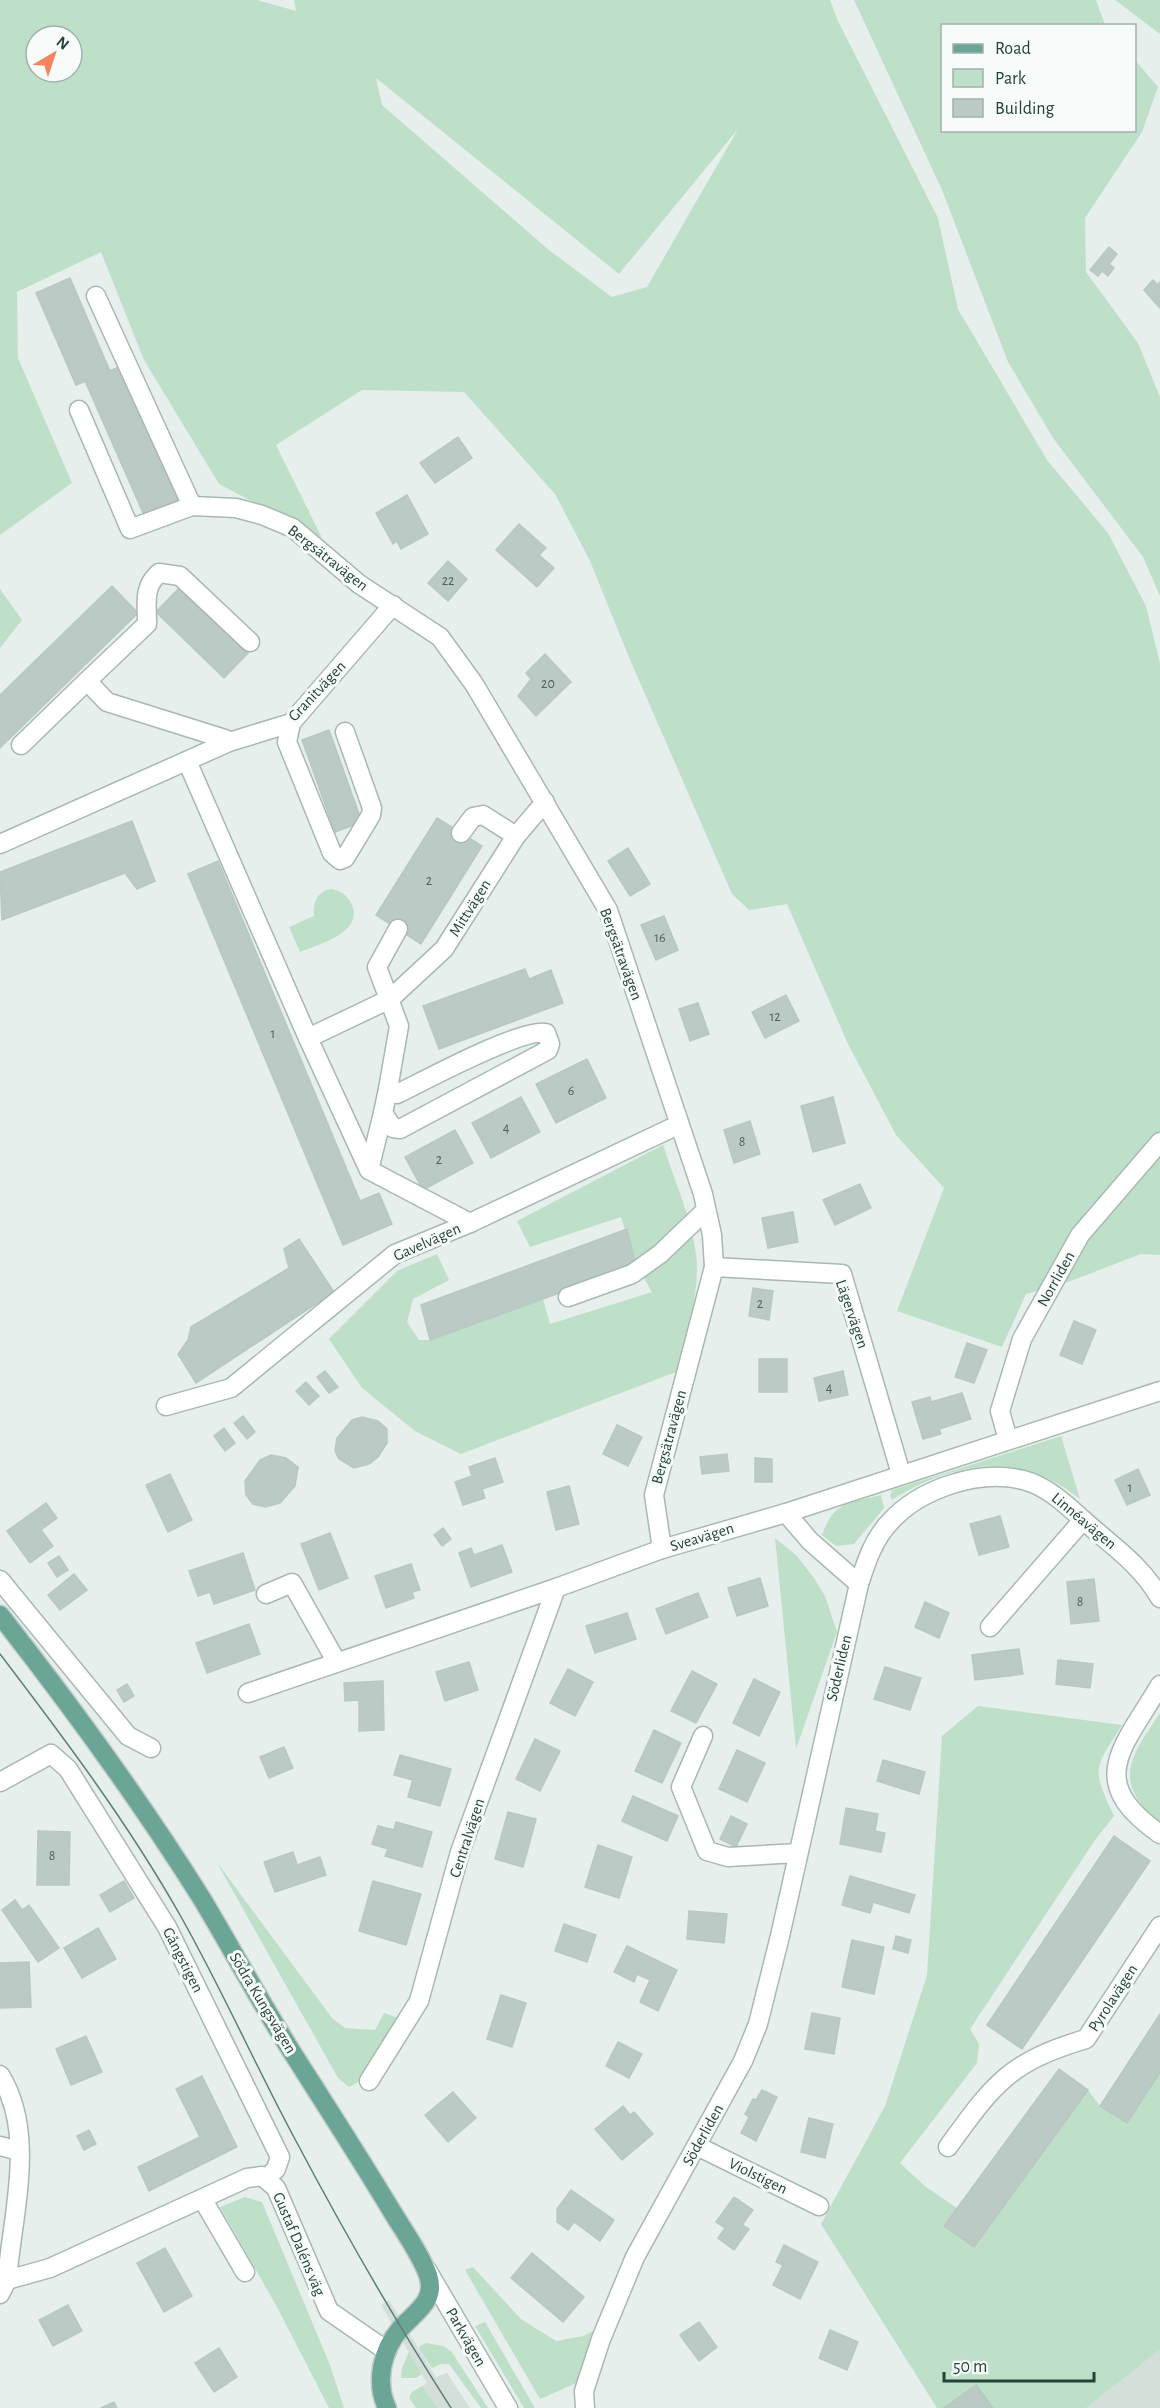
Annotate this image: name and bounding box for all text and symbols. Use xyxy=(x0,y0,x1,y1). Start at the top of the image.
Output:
north arrow xyxy=(24,24,84,84)
legend xyxy=(941,24,1136,132)
text: N xyxy=(53,33,72,53)
text: Road xyxy=(995,40,1031,58)
text: Park xyxy=(995,70,1027,88)
text: Building xyxy=(995,100,1055,118)
street label: Bergsätravägen xyxy=(285,522,371,594)
house number: 22 xyxy=(442,574,454,588)
street label: Granitvägen xyxy=(285,658,349,724)
house number: 20 xyxy=(541,677,555,691)
house number: 2 xyxy=(426,874,432,888)
street label: Mittvägen xyxy=(446,877,494,939)
street label: Bergsätravägen xyxy=(597,906,645,1002)
house number: 16 xyxy=(654,931,666,945)
house number: 12 xyxy=(769,1010,781,1024)
house number: 1 xyxy=(271,1027,275,1041)
house number: 6 xyxy=(568,1084,574,1098)
house number: 4 xyxy=(503,1121,510,1135)
house number: 8 xyxy=(739,1135,745,1149)
house number: 2 xyxy=(436,1153,442,1167)
street label: Gavelvägen xyxy=(391,1220,463,1264)
street label: Norrliden xyxy=(1034,1249,1078,1309)
street label: Lägervägen xyxy=(833,1277,871,1351)
house number: 2 xyxy=(757,1297,763,1311)
house number: 4 xyxy=(826,1381,833,1395)
street label: Bergsätravägen xyxy=(649,1388,689,1486)
house number: 1 xyxy=(1128,1481,1132,1495)
street label: Linnéavägen xyxy=(1049,1490,1119,1552)
street label: Sveavägen xyxy=(668,1520,736,1554)
house number: 8 xyxy=(1077,1595,1083,1609)
street label: Söderliden xyxy=(824,1633,854,1703)
street label: Centralvägen xyxy=(447,1796,487,1880)
house number: 8 xyxy=(49,1849,55,1863)
street label: Gångstigen xyxy=(160,1925,206,1995)
street label: Södra Kungsvägen xyxy=(227,1950,299,2056)
street label: Pyrolavägen xyxy=(1085,1962,1141,2035)
street label: Söderliden xyxy=(680,2102,726,2168)
street label: Violstigen xyxy=(726,2155,790,2197)
street label: Gustaf Daléns väg xyxy=(270,2190,328,2298)
street label: Parkvägen xyxy=(443,2305,489,2369)
scale bar xyxy=(944,2345,1094,2383)
text: 50 m xyxy=(953,2358,987,2376)

